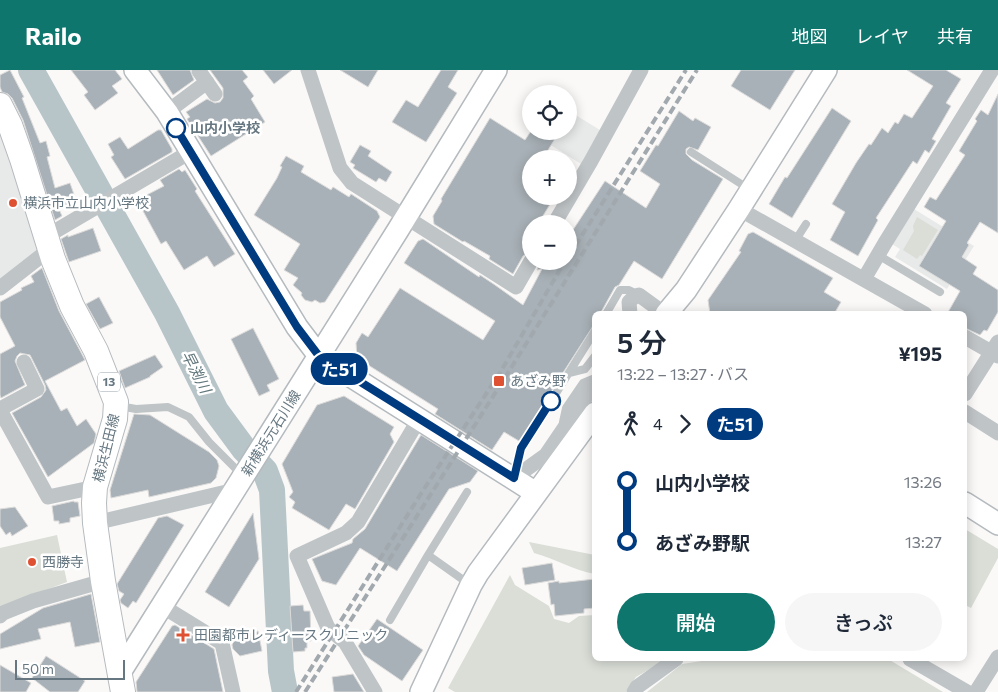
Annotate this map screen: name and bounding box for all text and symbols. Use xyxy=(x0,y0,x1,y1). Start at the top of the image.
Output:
text: Railo xyxy=(25,21,82,50)
text: 地図 xyxy=(792,25,828,47)
text: レイヤ xyxy=(856,25,909,47)
text: 共有 xyxy=(937,25,973,47)
map controls xyxy=(522,85,577,270)
button: locate xyxy=(522,85,577,140)
marker: 山内小学校 xyxy=(166,118,186,138)
place label: 山内小学校 xyxy=(190,119,260,136)
button: + xyxy=(522,150,577,205)
place label: 横浜市立山内小学校 xyxy=(23,194,149,211)
marker: 横浜市立山内小学校 xyxy=(7,197,19,209)
button: − xyxy=(522,215,577,270)
text: 5 分 xyxy=(617,325,667,359)
text: ¥195 xyxy=(898,342,942,365)
water label: 早渕川 xyxy=(179,347,216,397)
line badge: た51 xyxy=(310,353,368,385)
text: た51 xyxy=(321,358,357,380)
text: 13:22 – 13:27 · バス xyxy=(617,364,749,383)
road number: 13 xyxy=(98,372,120,392)
place label: あざみ野 xyxy=(510,372,566,389)
marker: あざみ野 xyxy=(492,374,506,388)
street label: 新横浜元石川線 xyxy=(237,387,304,479)
unlabelled marker xyxy=(541,391,561,411)
icon: walk xyxy=(617,410,645,438)
icon: forward xyxy=(671,410,699,438)
street label: 横浜生田線 xyxy=(89,412,122,484)
text: た51 xyxy=(717,413,753,435)
text: 4 xyxy=(653,414,663,433)
text: 山内小学校 xyxy=(655,471,750,494)
text: 13:26 xyxy=(904,472,942,491)
text: あざみ野駅 xyxy=(655,531,750,554)
text: 13:27 xyxy=(905,532,942,551)
place label: 西勝寺 xyxy=(42,553,84,570)
marker: 西勝寺 xyxy=(26,556,38,568)
button: 開始 xyxy=(617,593,775,651)
button: きっぷ xyxy=(785,593,942,651)
place label: 田園都市レディースクリニック xyxy=(194,626,388,643)
marker: 田園都市レディースクリニック xyxy=(176,628,190,642)
scale bar xyxy=(15,657,125,680)
text: 50 m xyxy=(22,660,54,677)

